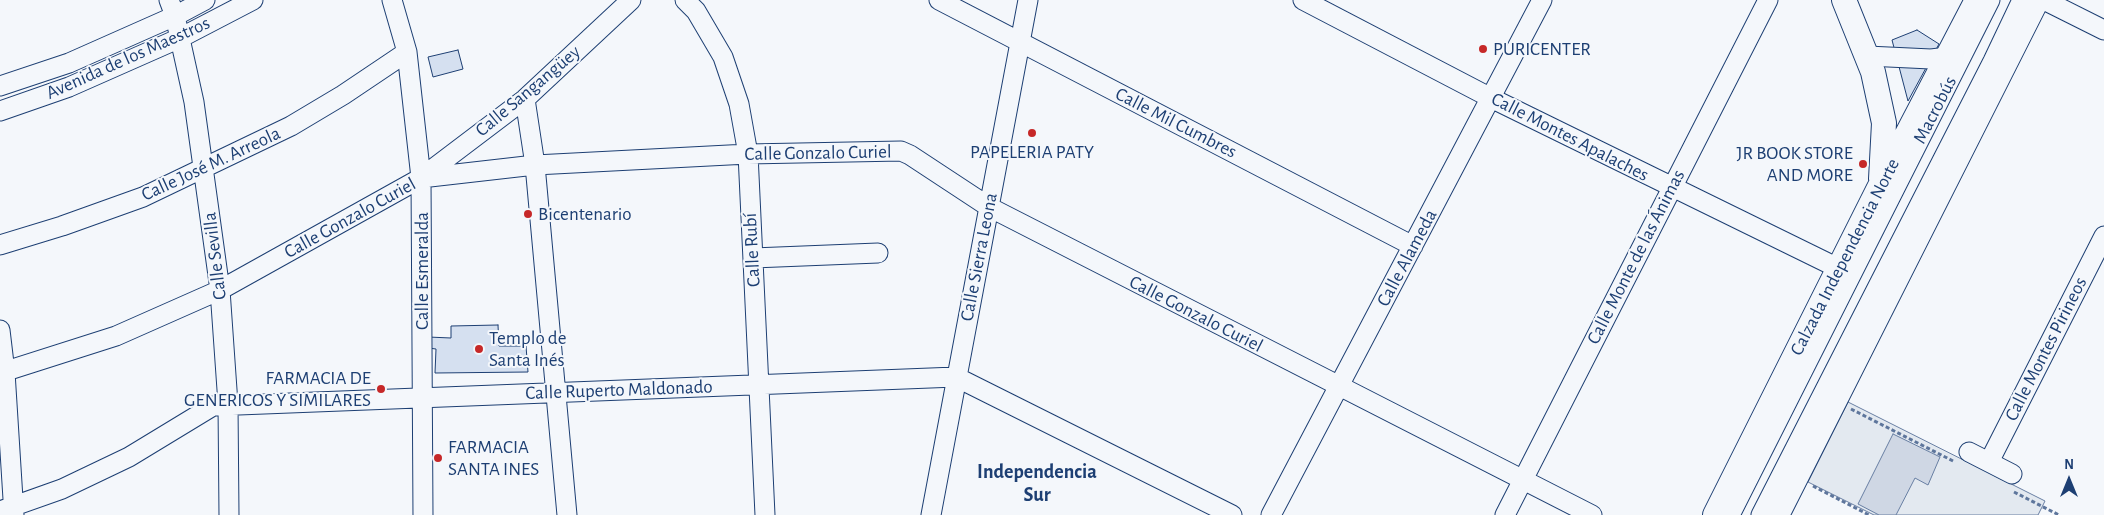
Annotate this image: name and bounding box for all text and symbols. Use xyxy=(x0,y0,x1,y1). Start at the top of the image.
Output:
street label: Avenida de los Maestros xyxy=(42,12,214,104)
place label: PURICENTER xyxy=(1493,38,1591,60)
street label: Calle Sangangüey xyxy=(471,40,585,142)
marker: PURICENTER xyxy=(1477,43,1489,55)
street label: Macrobús xyxy=(1908,72,1962,148)
street label: Calle Mil Cumbres xyxy=(1111,83,1241,163)
street label: Calle Montes Apalaches xyxy=(1487,87,1653,187)
street label: Calle José M. Arreola xyxy=(138,122,284,206)
marker: PAPELERIA PATY xyxy=(1026,127,1038,139)
street label: Calle Gonzalo Curiel xyxy=(744,140,892,166)
place label: PAPELERIA PATY xyxy=(970,141,1094,163)
place label: JR BOOK STORE AND MORE xyxy=(1737,142,1853,186)
street label: Calzada Independencia Norte xyxy=(1785,155,1905,359)
marker: JR BOOK STORE AND MORE xyxy=(1857,158,1869,170)
street label: Calle Monte de las Ánimas xyxy=(1582,166,1690,348)
street label: Calle Gonzalo Curiel xyxy=(280,172,420,264)
street label: Calle Sierra Leona xyxy=(955,191,1003,323)
place label: Bicentenario xyxy=(538,203,632,225)
street label: Calle Alameda xyxy=(1372,206,1442,310)
marker: Bicentenario xyxy=(522,208,534,220)
street label: Calle Sevilla xyxy=(198,211,232,301)
street label: Calle Esmeralda xyxy=(411,212,433,330)
street label: Calle Rubí xyxy=(739,212,765,288)
street label: Calle Gonzalo Curiel xyxy=(1125,270,1267,358)
street label: Calle Montes Pirineos xyxy=(2000,273,2092,425)
place label: Templo de Santa Inés xyxy=(489,327,566,371)
marker: Templo de Santa Inés xyxy=(473,343,485,355)
place label: FARMACIA DE GENERICOS Y SIMILARES xyxy=(184,367,371,411)
street label: Calle Ruperto Maldonado xyxy=(525,375,713,405)
marker: FARMACIA DE GENERICOS Y SIMILARES xyxy=(375,383,387,395)
place label: FARMACIA SANTA INES xyxy=(448,436,539,480)
marker: FARMACIA SANTA INES xyxy=(432,452,444,464)
north arrow xyxy=(2044,455,2094,505)
text: N xyxy=(2064,458,2074,472)
district label: Independencia Sur xyxy=(977,460,1097,507)

